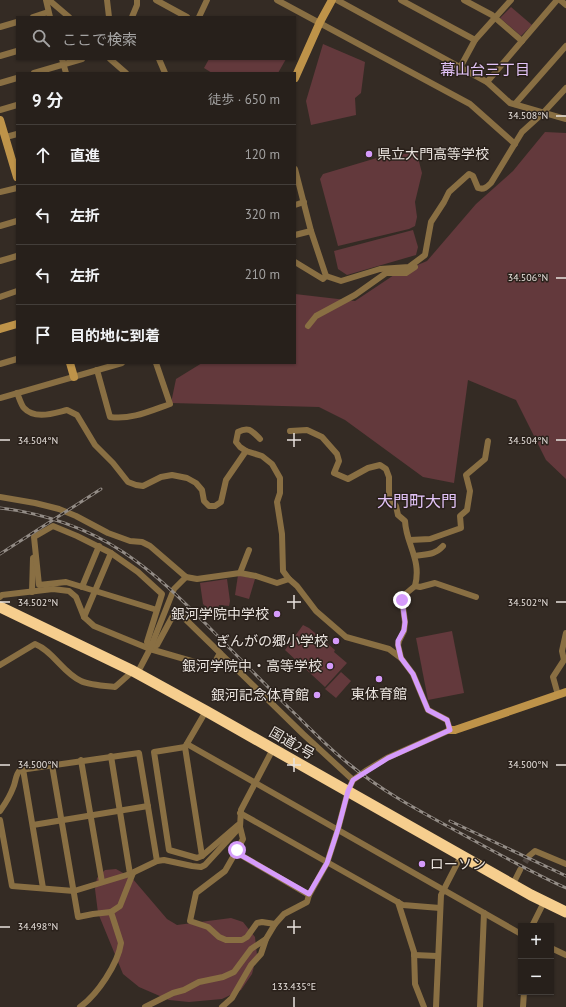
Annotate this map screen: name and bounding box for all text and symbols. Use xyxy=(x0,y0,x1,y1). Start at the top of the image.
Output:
search box xyxy=(16,16,296,60)
icon: search xyxy=(30,27,52,49)
text: ここで検索 xyxy=(62,30,137,49)
district label: 幕山台三丁目 xyxy=(440,60,530,79)
text: 9 分 xyxy=(32,89,63,111)
text: 徒歩 · 650 m xyxy=(208,91,280,108)
text: 34.508°N xyxy=(508,109,548,122)
icon: ahead xyxy=(32,144,54,166)
place label: 県立大門高等学校 xyxy=(377,145,489,163)
text: 直進 xyxy=(70,146,100,165)
text: 120 m xyxy=(245,146,280,163)
marker: 県立大門高等学校 xyxy=(364,149,374,159)
icon: left xyxy=(32,204,54,226)
text: 左折 xyxy=(70,206,100,225)
text: 320 m xyxy=(245,206,280,223)
icon: left xyxy=(32,264,54,286)
text: 左折 xyxy=(70,266,100,285)
text: 210 m xyxy=(245,266,280,283)
text: 34.506°N xyxy=(508,271,548,284)
icon: arrive xyxy=(32,324,54,346)
text: 目的地に到着 xyxy=(70,326,160,345)
text: 34.504°N xyxy=(18,434,58,447)
text: 34.504°N xyxy=(508,434,548,447)
district label: 大門町大門 xyxy=(377,491,457,511)
route end xyxy=(393,591,411,609)
text: 34.502°N xyxy=(18,596,58,609)
text: 34.502°N xyxy=(508,596,548,609)
place label: 銀河学院中学校 xyxy=(171,605,269,623)
marker: 銀河学院中学校 xyxy=(272,609,282,619)
place label: ぎんがの郷小学校 xyxy=(216,632,328,650)
marker: ぎんがの郷小学校 xyxy=(331,636,341,646)
place label: 銀河学院中・高等学校 xyxy=(182,657,322,675)
marker: 銀河学院中・高等学校 xyxy=(325,661,335,671)
marker: 東体育館 xyxy=(374,674,384,684)
place label: 東体育館 xyxy=(351,685,407,703)
place label: 銀河記念体育館 xyxy=(211,686,309,704)
marker: 銀河記念体育館 xyxy=(312,690,322,700)
street label: 国道2号 xyxy=(266,723,318,763)
text: 34.500°N xyxy=(18,758,58,771)
text: 34.500°N xyxy=(508,758,548,771)
route start xyxy=(228,841,246,859)
place label: ローソン xyxy=(430,855,486,873)
marker: ローソン xyxy=(417,859,427,869)
text: 34.498°N xyxy=(18,920,58,933)
map controls xyxy=(518,923,554,995)
button: + xyxy=(518,923,554,959)
button: − xyxy=(518,959,554,995)
text: 133.435°E xyxy=(272,980,316,993)

